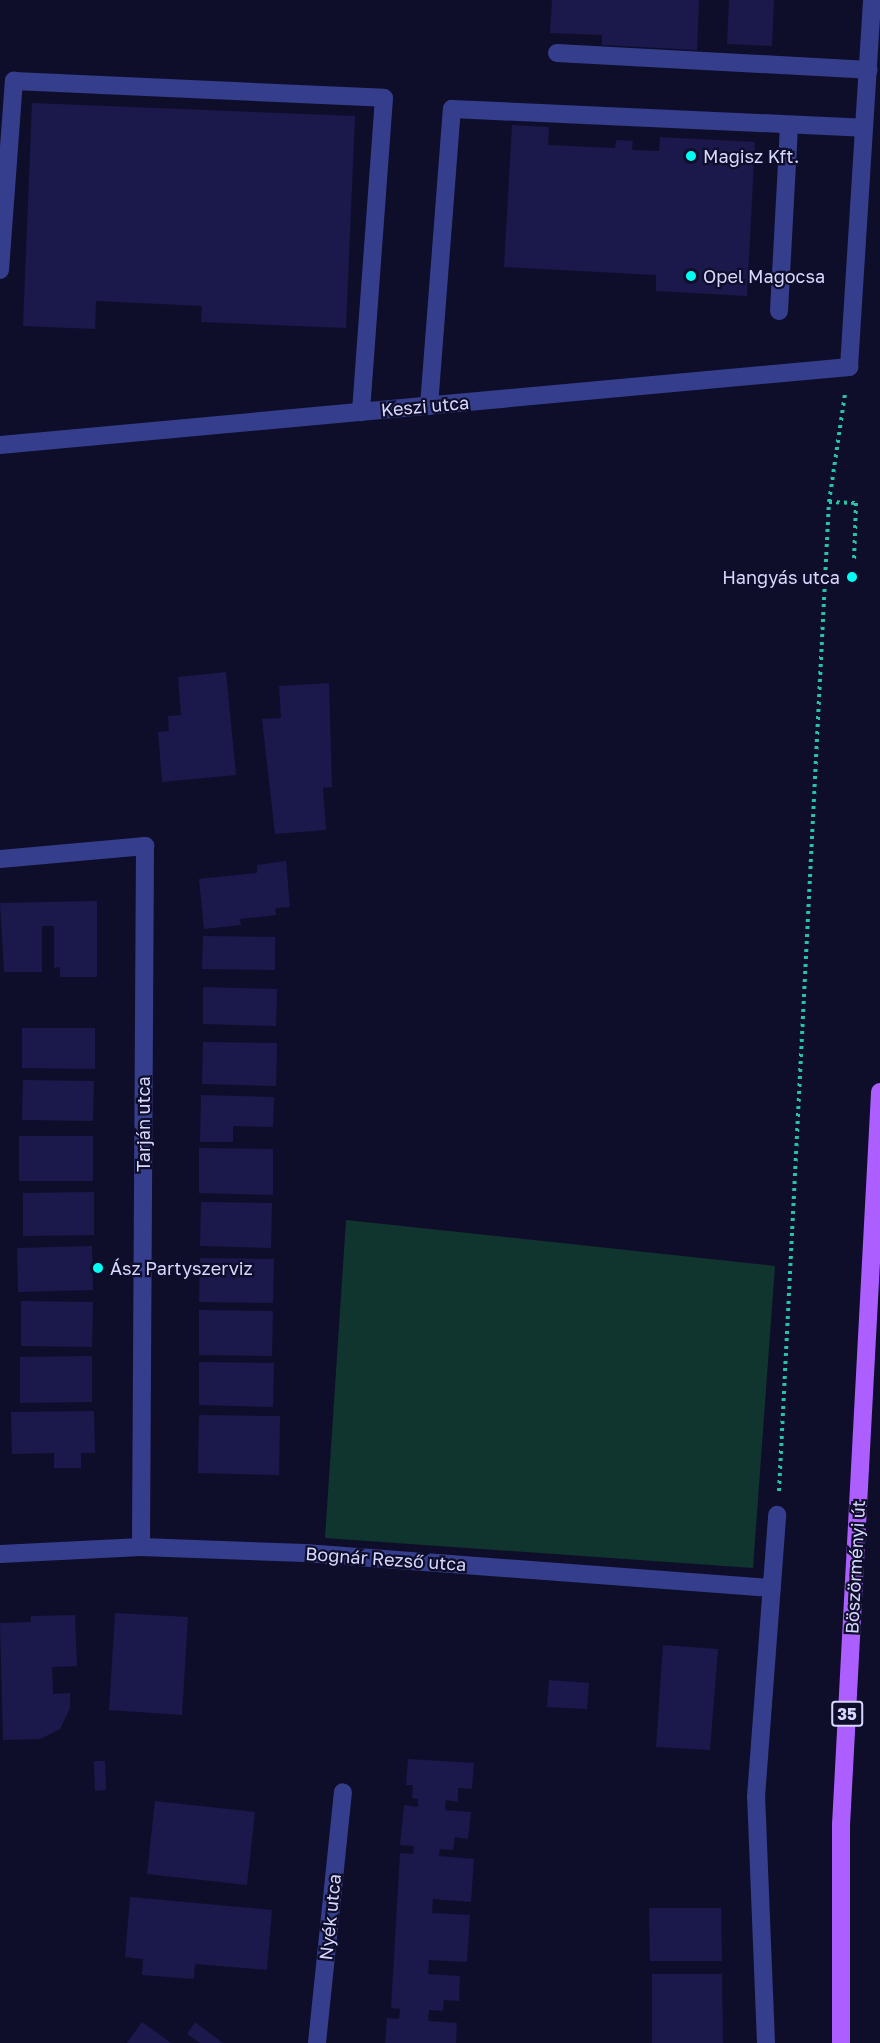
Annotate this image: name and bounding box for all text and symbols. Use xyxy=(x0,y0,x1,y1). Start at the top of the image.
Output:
place label: Magisz Kft. xyxy=(703,145,799,167)
marker: Magisz Kft. xyxy=(684,149,698,163)
place label: Opel Magocsa xyxy=(703,265,825,287)
marker: Opel Magocsa xyxy=(684,269,698,283)
street label: Keszi utca xyxy=(380,391,470,421)
place label: Hangyás utca xyxy=(722,566,840,588)
marker: Hangyás utca xyxy=(845,570,859,584)
street label: Tarján utca xyxy=(132,1076,154,1172)
place label: Ász Partyszerviz xyxy=(110,1257,253,1279)
marker: Ász Partyszerviz xyxy=(91,1261,105,1275)
street label: Böszörményi út xyxy=(841,1500,869,1634)
street label: Bognár Rezső utca xyxy=(305,1543,467,1575)
road number: 35 xyxy=(830,1701,864,1727)
street label: Nyék utca xyxy=(315,1873,345,1961)

